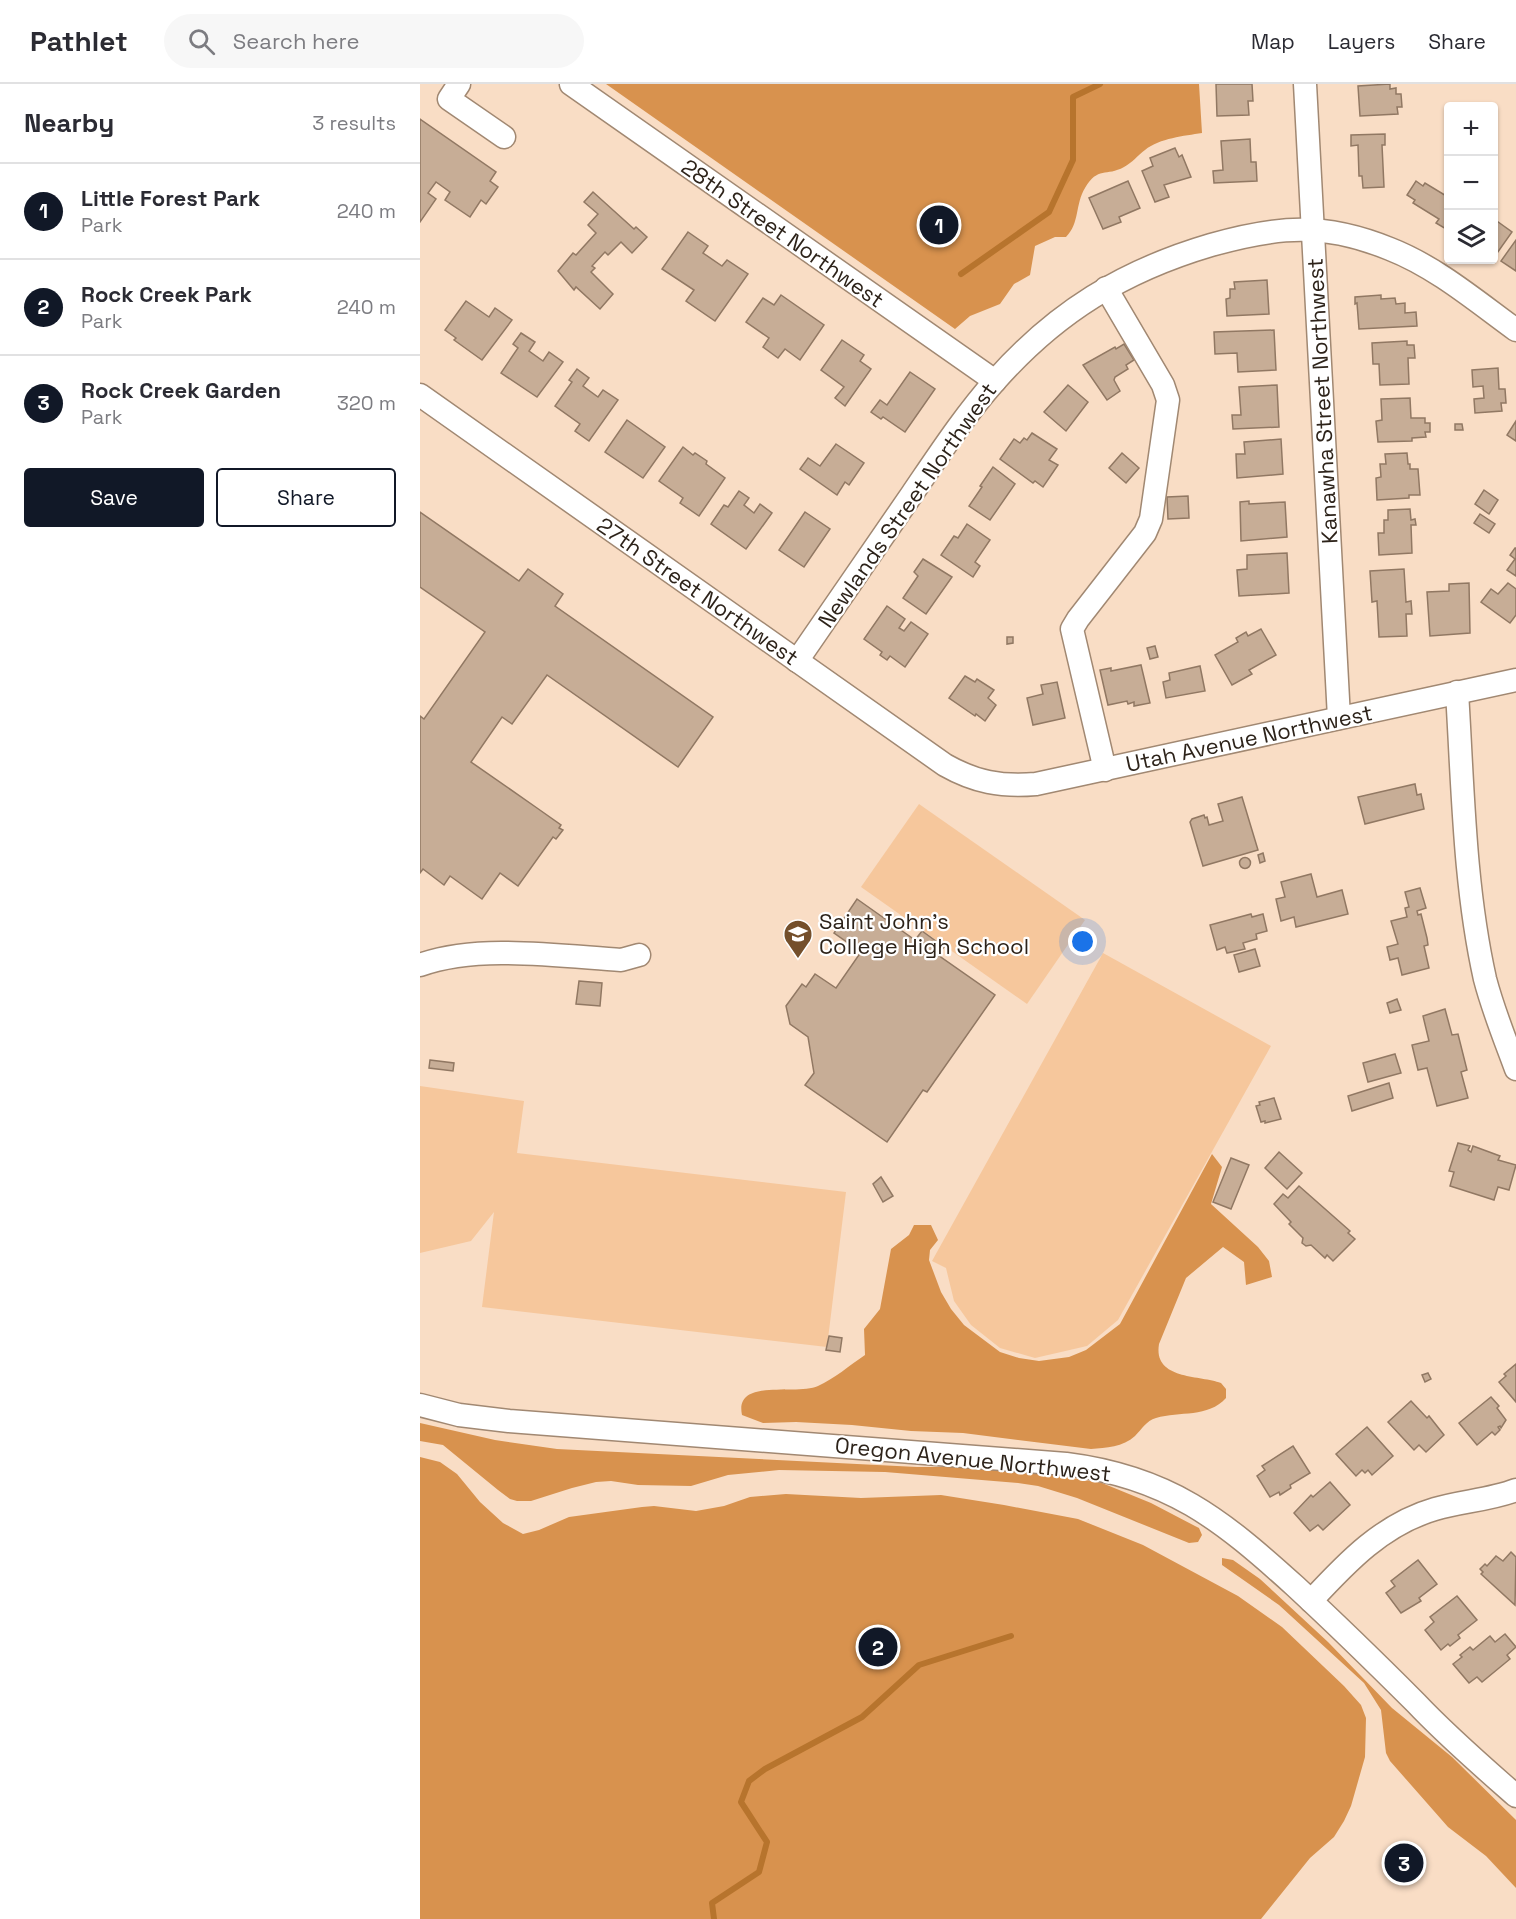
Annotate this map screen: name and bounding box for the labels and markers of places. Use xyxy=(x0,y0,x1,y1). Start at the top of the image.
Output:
pin: 1 xyxy=(920,202,958,248)
place label: Saint John's College High School xyxy=(819,907,1029,960)
school or university icon: Saint John's College High School xyxy=(782,918,814,960)
pin: 2 xyxy=(858,1624,898,1670)
pin: 3 xyxy=(1384,1840,1424,1886)

